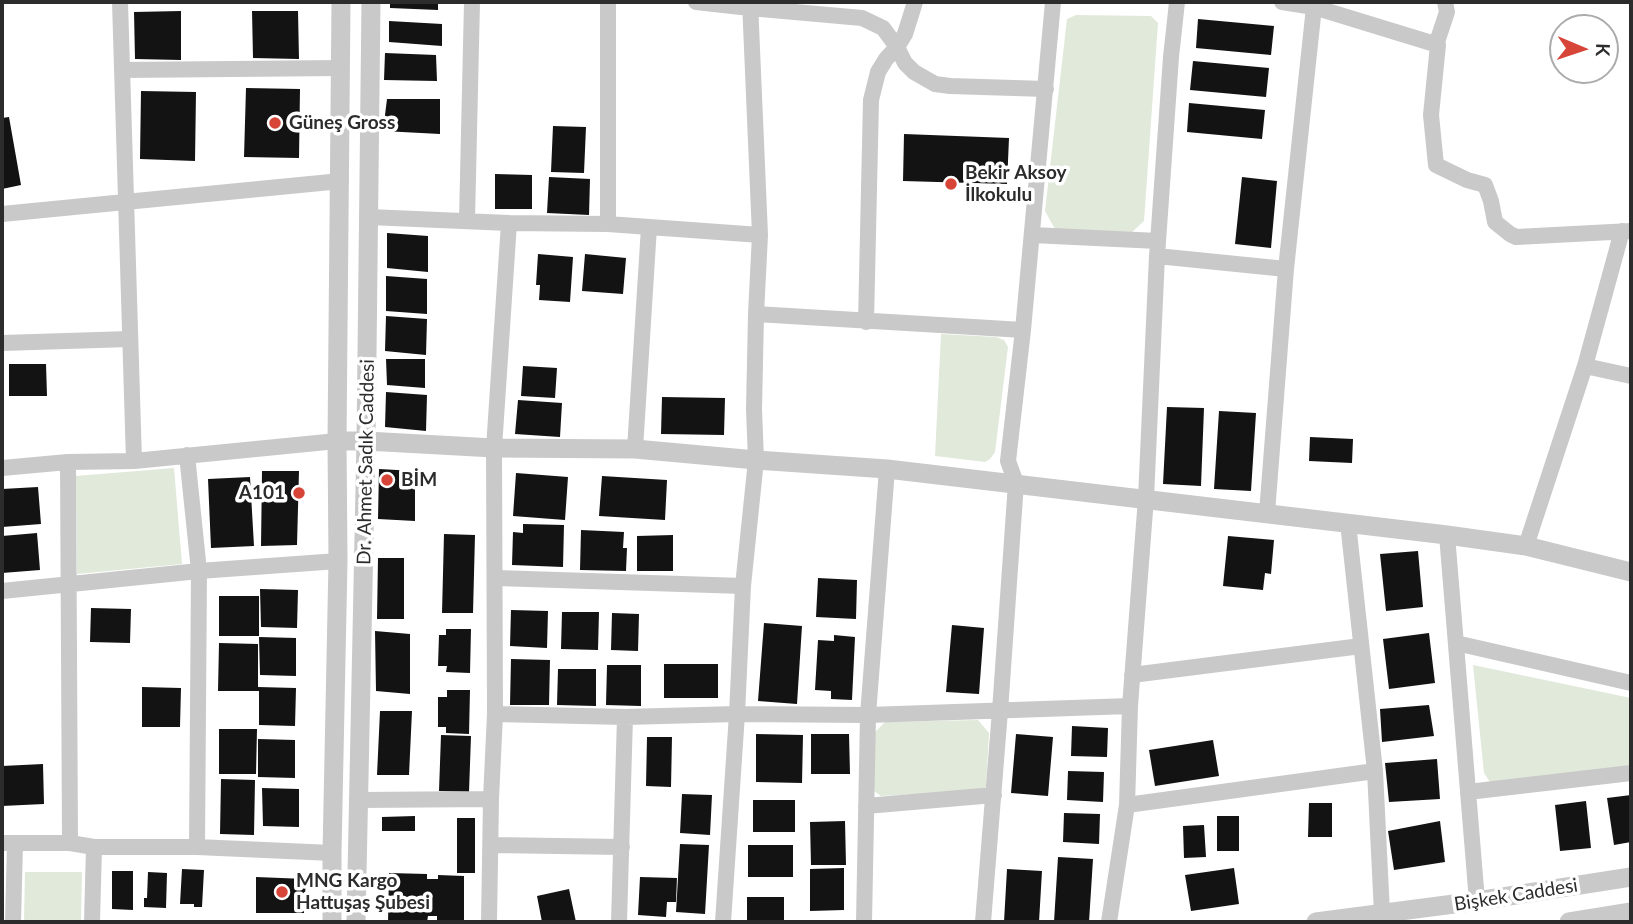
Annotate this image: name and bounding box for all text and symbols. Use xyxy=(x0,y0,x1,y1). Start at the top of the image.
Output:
north arrow xyxy=(1549,14,1619,84)
text: K xyxy=(1592,43,1615,57)
place label: Güneş Gross xyxy=(289,112,395,134)
marker: Güneş Gross xyxy=(267,115,283,131)
place label: Bekir Aksoy İlkokulu xyxy=(965,162,1066,206)
marker: Bekir Aksoy İlkokulu xyxy=(943,176,959,192)
street label: Dr. Ahmet Sadık Caddesi xyxy=(353,359,379,565)
place label: BİM xyxy=(401,469,437,491)
marker: BİM xyxy=(379,472,395,488)
place label: A101 xyxy=(239,482,285,504)
marker: A101 xyxy=(291,485,307,501)
place label: MNG Kargo Hattuşaş Şubesi xyxy=(296,870,430,914)
street label: Bişkek Caddesi xyxy=(1453,874,1579,916)
marker: MNG Kargo Hattuşaş Şubesi xyxy=(274,884,290,900)

